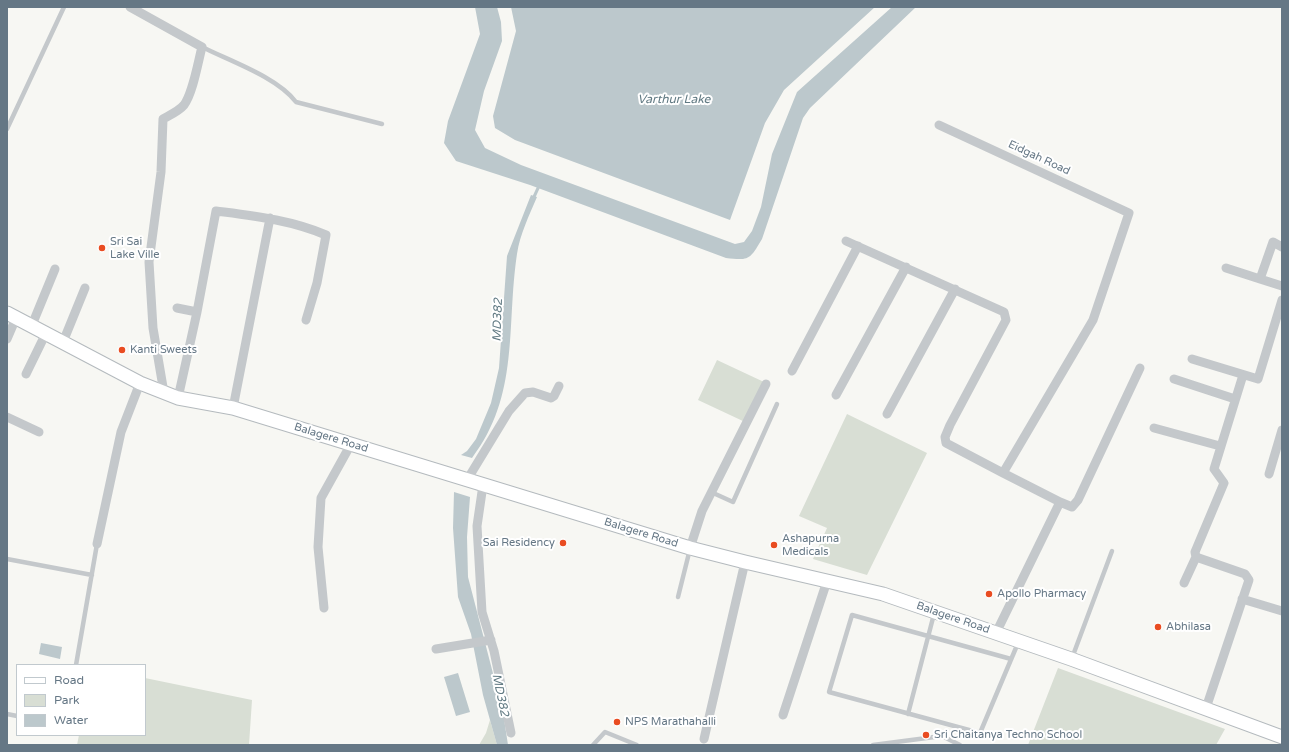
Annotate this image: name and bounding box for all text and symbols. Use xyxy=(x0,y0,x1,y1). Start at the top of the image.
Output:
water label: Varthur Lake xyxy=(638,93,710,107)
street label: Eidgah Road xyxy=(1006,138,1072,178)
place label: Sri Sai Lake Ville xyxy=(110,235,159,261)
marker: Sri Sai Lake Ville xyxy=(97,243,107,253)
water label: MD382 xyxy=(490,298,506,342)
place label: Kanti Sweets xyxy=(130,343,197,357)
marker: Kanti Sweets xyxy=(117,345,127,355)
street label: Balagere Road xyxy=(292,420,370,456)
street label: Balagere Road xyxy=(602,515,680,551)
place label: Ashapurna Medicals xyxy=(782,532,839,558)
place label: Sai Residency xyxy=(483,536,555,550)
marker: Sai Residency xyxy=(558,538,568,548)
marker: Ashapurna Medicals xyxy=(769,540,779,550)
place label: Apollo Pharmacy xyxy=(997,587,1086,601)
marker: Apollo Pharmacy xyxy=(984,589,994,599)
street label: Balagere Road xyxy=(915,599,991,637)
place label: Abhilasa xyxy=(1166,620,1211,634)
marker: Abhilasa xyxy=(1153,622,1163,632)
legend xyxy=(16,664,146,736)
water label: MD382 xyxy=(488,672,512,718)
text: Road xyxy=(54,673,84,687)
text: Park xyxy=(54,693,80,707)
text: Water xyxy=(54,713,88,727)
place label: NPS Marathahalli xyxy=(625,715,716,729)
marker: NPS Marathahalli xyxy=(612,717,622,727)
place label: Sri Chaitanya Techno School xyxy=(934,728,1082,742)
marker: Sri Chaitanya Techno School xyxy=(921,730,931,740)

